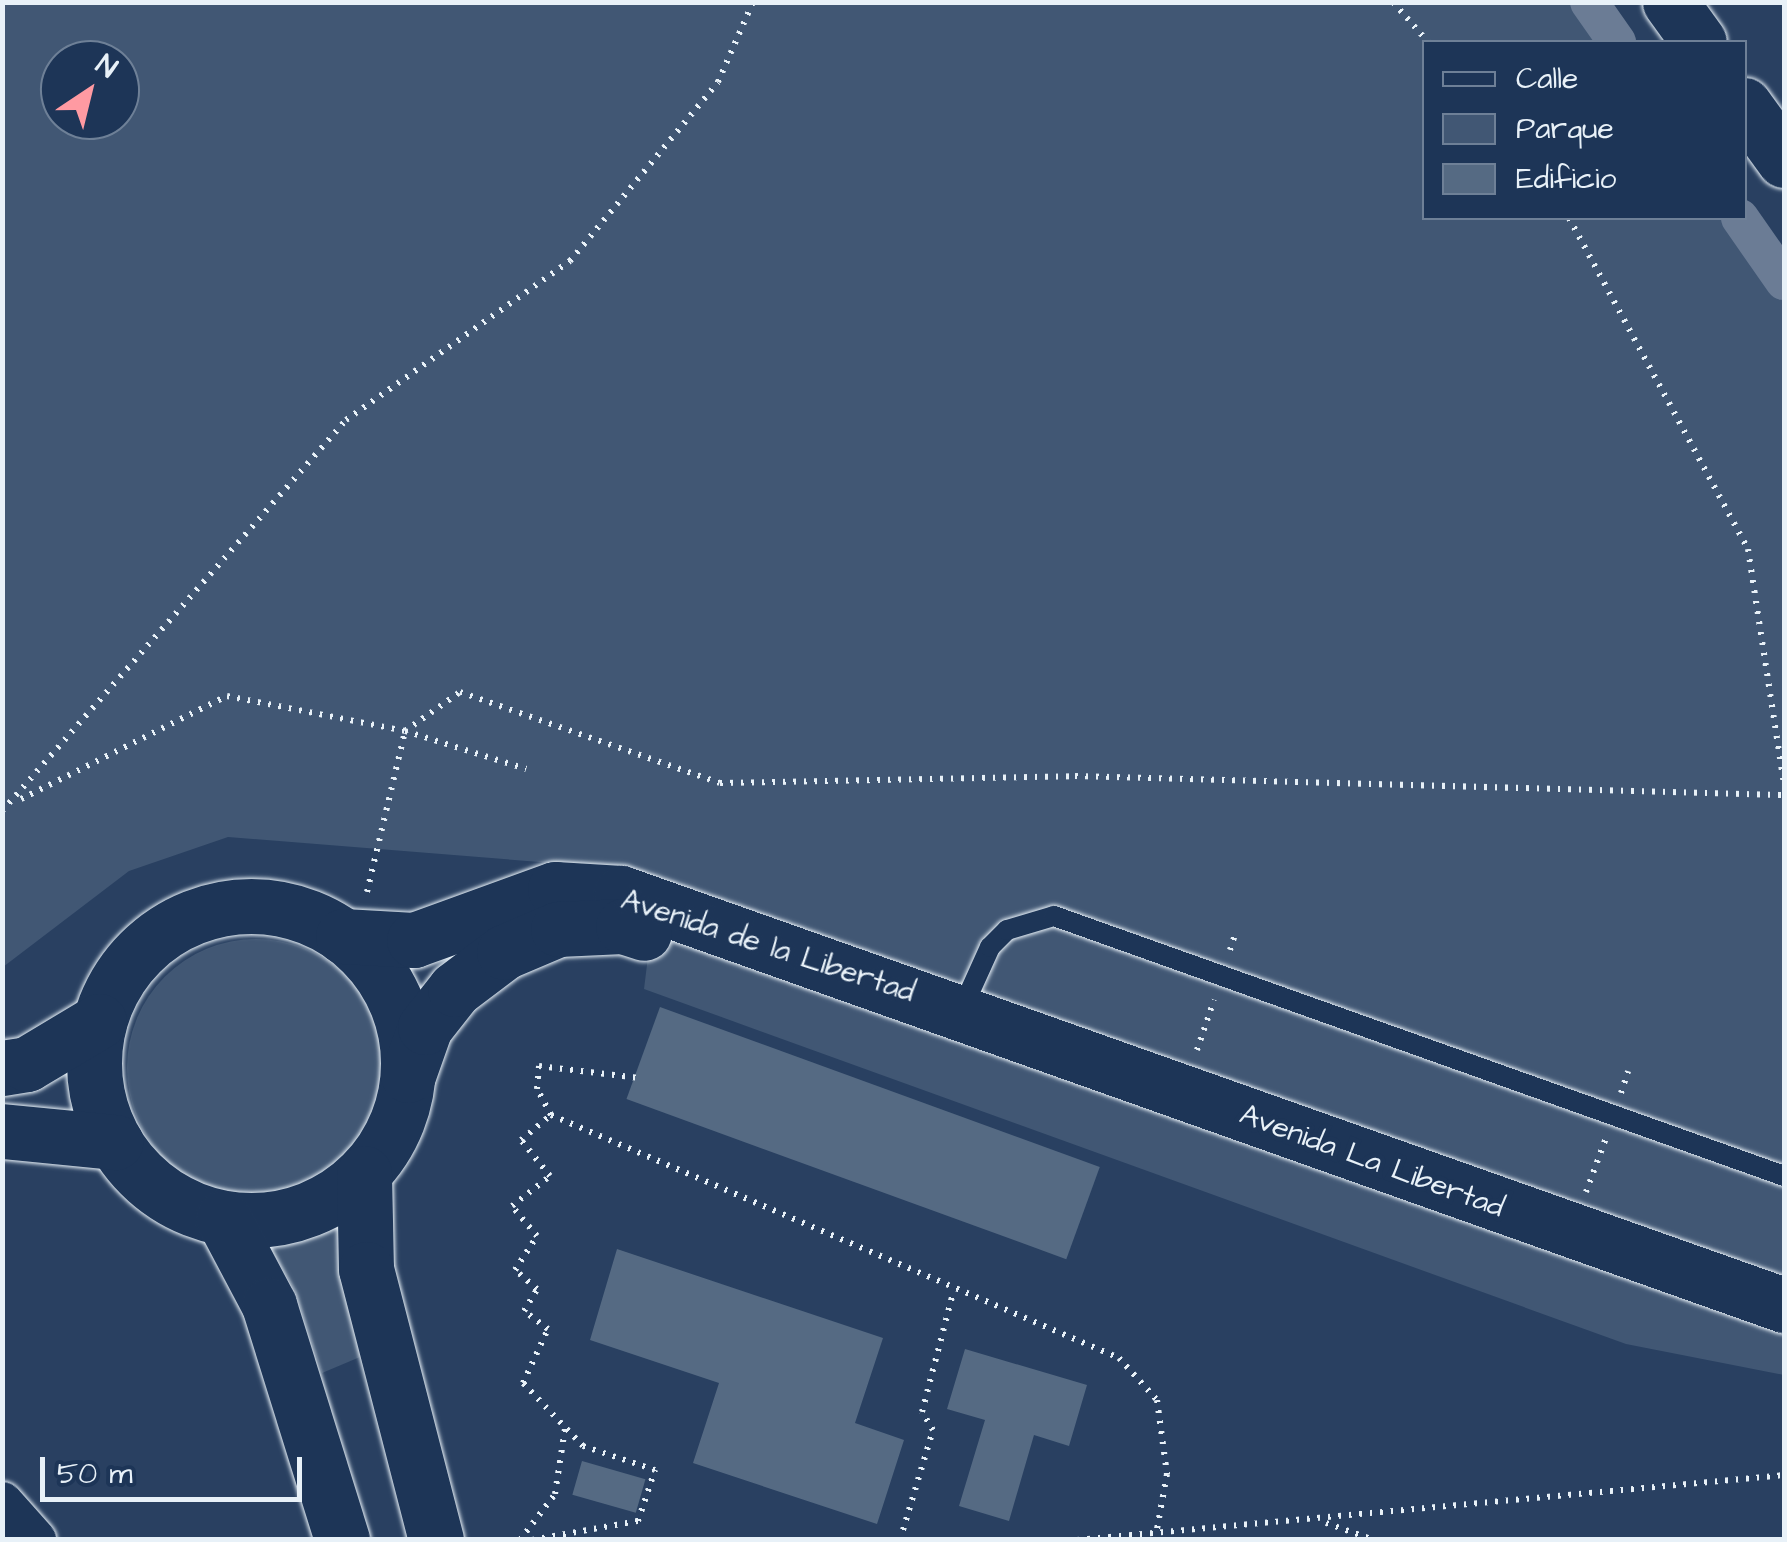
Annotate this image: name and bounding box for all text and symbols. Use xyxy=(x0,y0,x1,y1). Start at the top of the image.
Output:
north arrow xyxy=(40,40,140,140)
legend xyxy=(1422,40,1747,220)
text: N xyxy=(88,46,125,88)
text: Calle xyxy=(1516,58,1578,100)
text: Parque xyxy=(1516,108,1614,150)
text: Edificio xyxy=(1516,158,1616,200)
street label: Avenida de la Libertad xyxy=(617,882,919,1010)
street label: Avenida La Libertad xyxy=(1235,1096,1509,1226)
scale bar xyxy=(45,1437,308,1499)
text: 50 m xyxy=(57,1453,133,1495)

